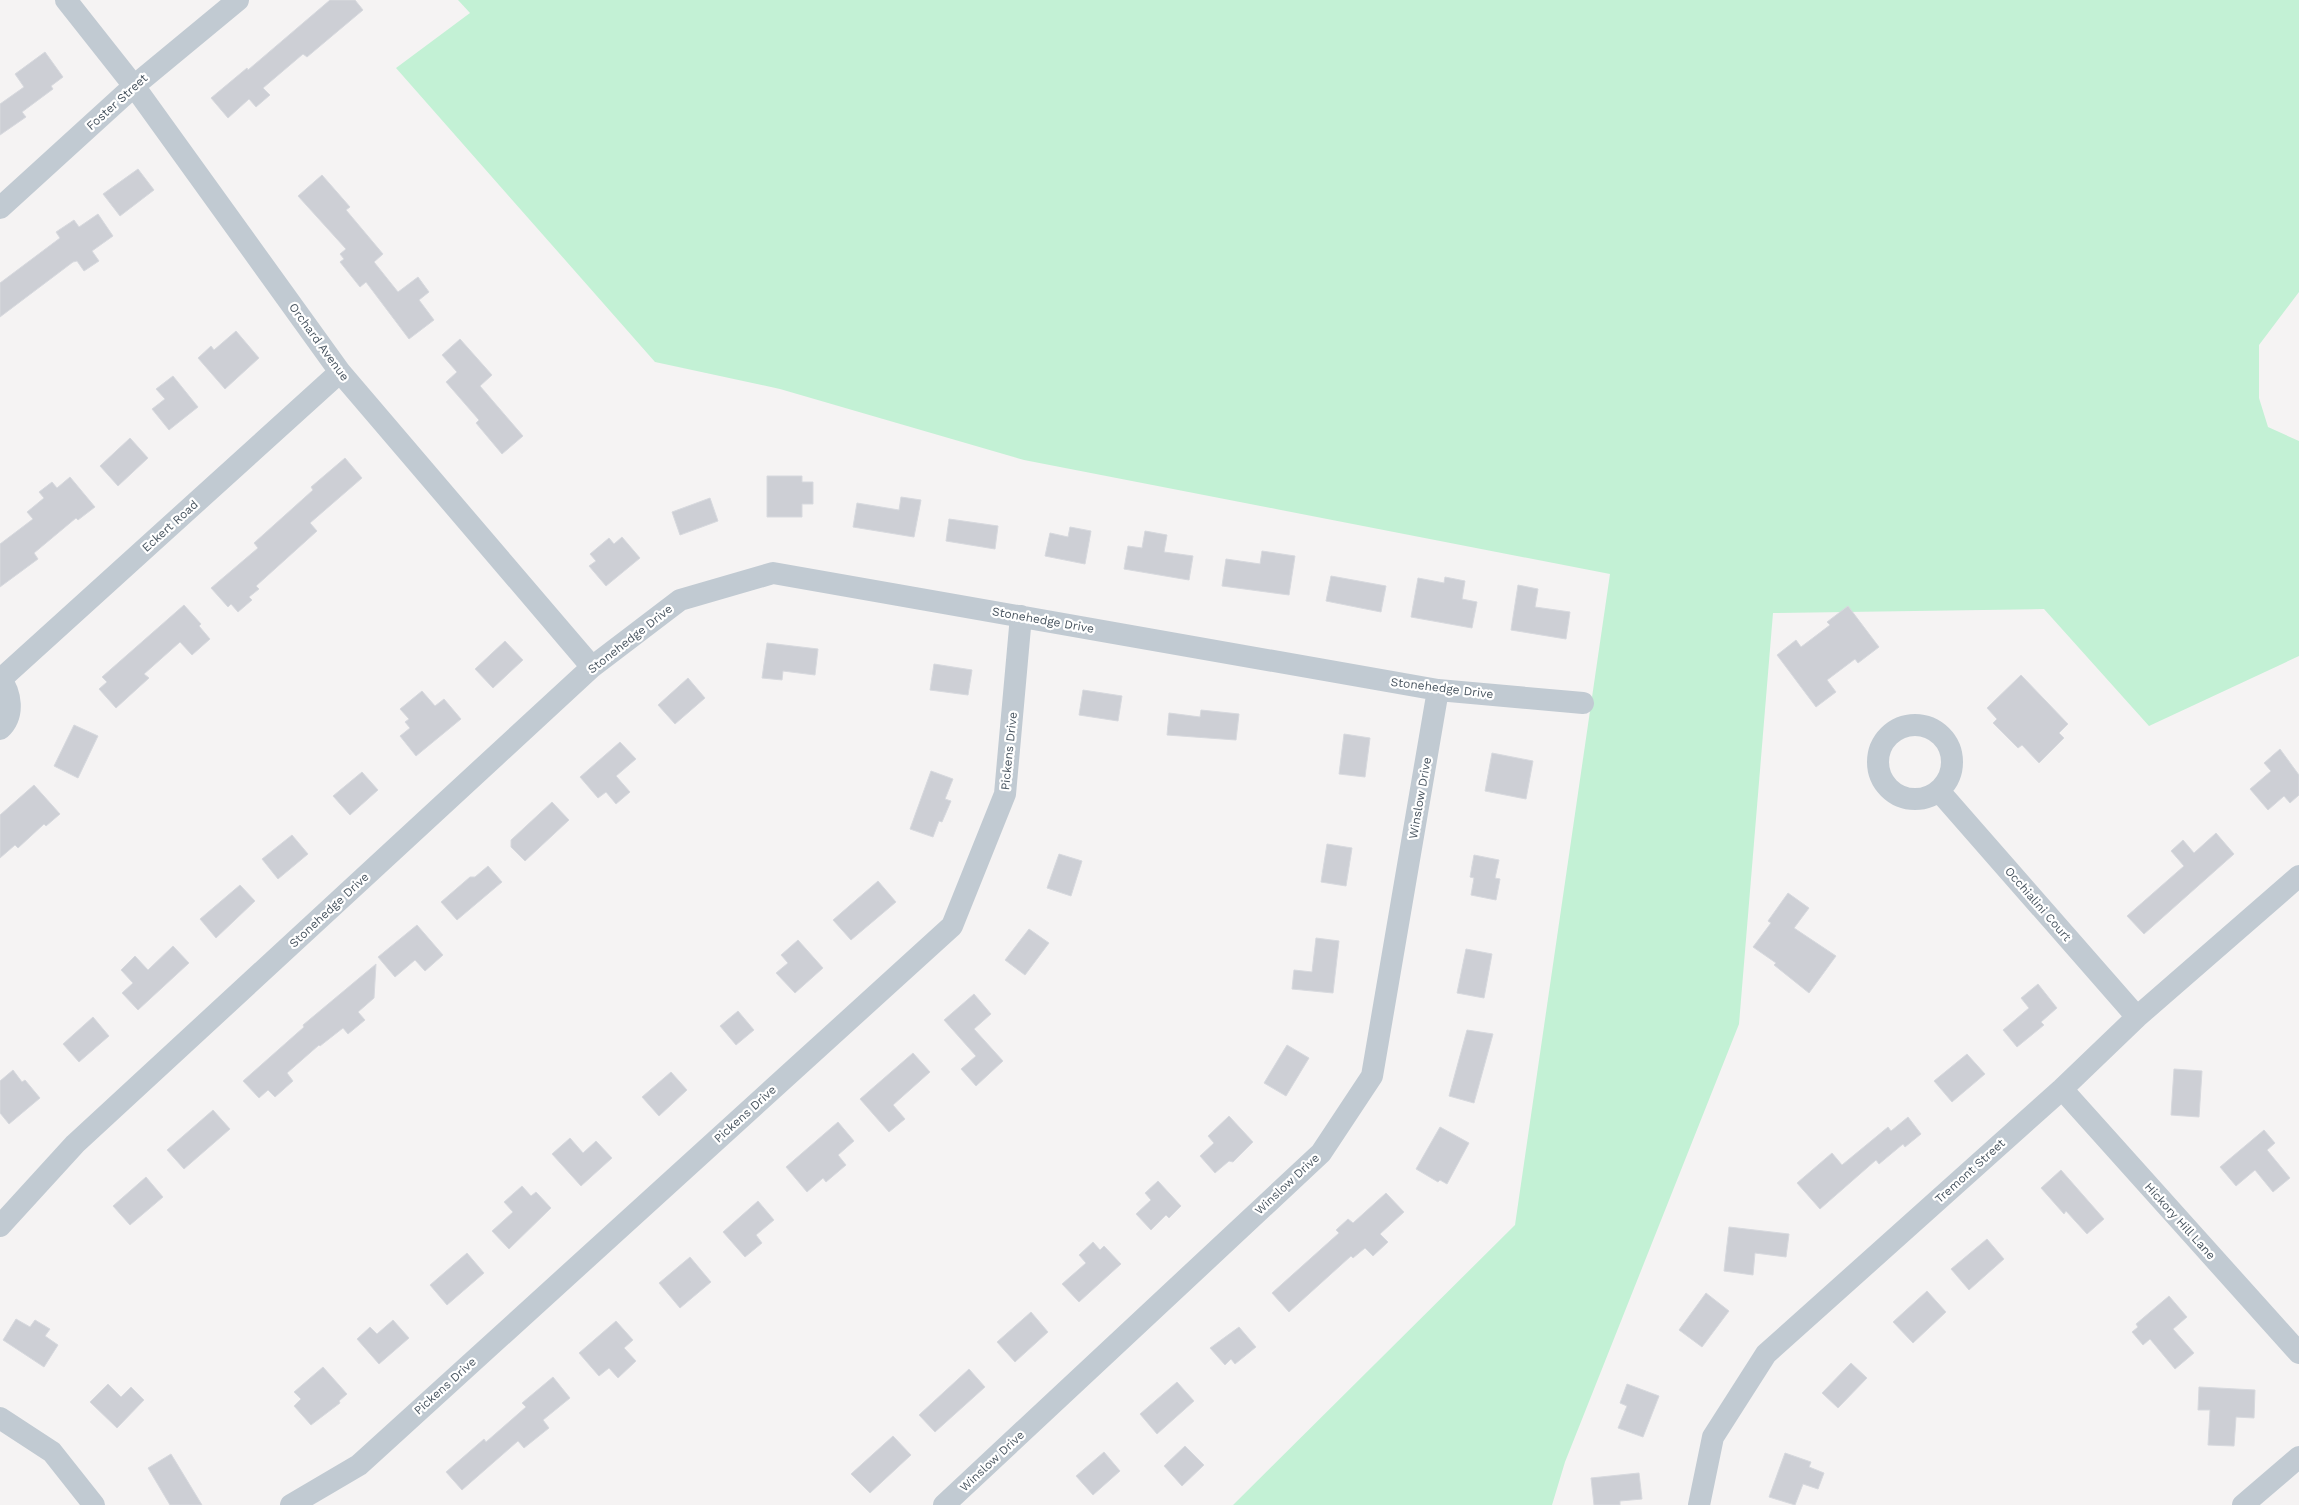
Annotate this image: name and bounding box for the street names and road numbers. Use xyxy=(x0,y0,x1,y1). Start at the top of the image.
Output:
street label: Foster Street xyxy=(84,71,150,133)
street label: Orchard Avenue xyxy=(286,300,352,384)
street label: Eckert Road xyxy=(139,497,201,555)
street label: Stonehedge Drive xyxy=(585,602,675,676)
street label: Stonehedge Drive xyxy=(991,604,1095,636)
street label: Stonehedge Drive xyxy=(1390,675,1494,701)
street label: Pickens Drive xyxy=(998,711,1020,791)
street label: Winslow Drive xyxy=(1406,756,1434,840)
street label: Occhialini Court xyxy=(2002,864,2074,944)
street label: Stonehedge Drive xyxy=(286,870,372,950)
street label: Pickens Drive xyxy=(711,1083,779,1145)
street label: Tremont Street xyxy=(1932,1136,2008,1206)
street label: Winslow Drive xyxy=(1252,1151,1322,1217)
street label: Hickory Hill Lane xyxy=(2142,1180,2218,1262)
street label: Pickens Drive xyxy=(411,1355,479,1417)
street label: Winslow Drive xyxy=(957,1428,1027,1494)

